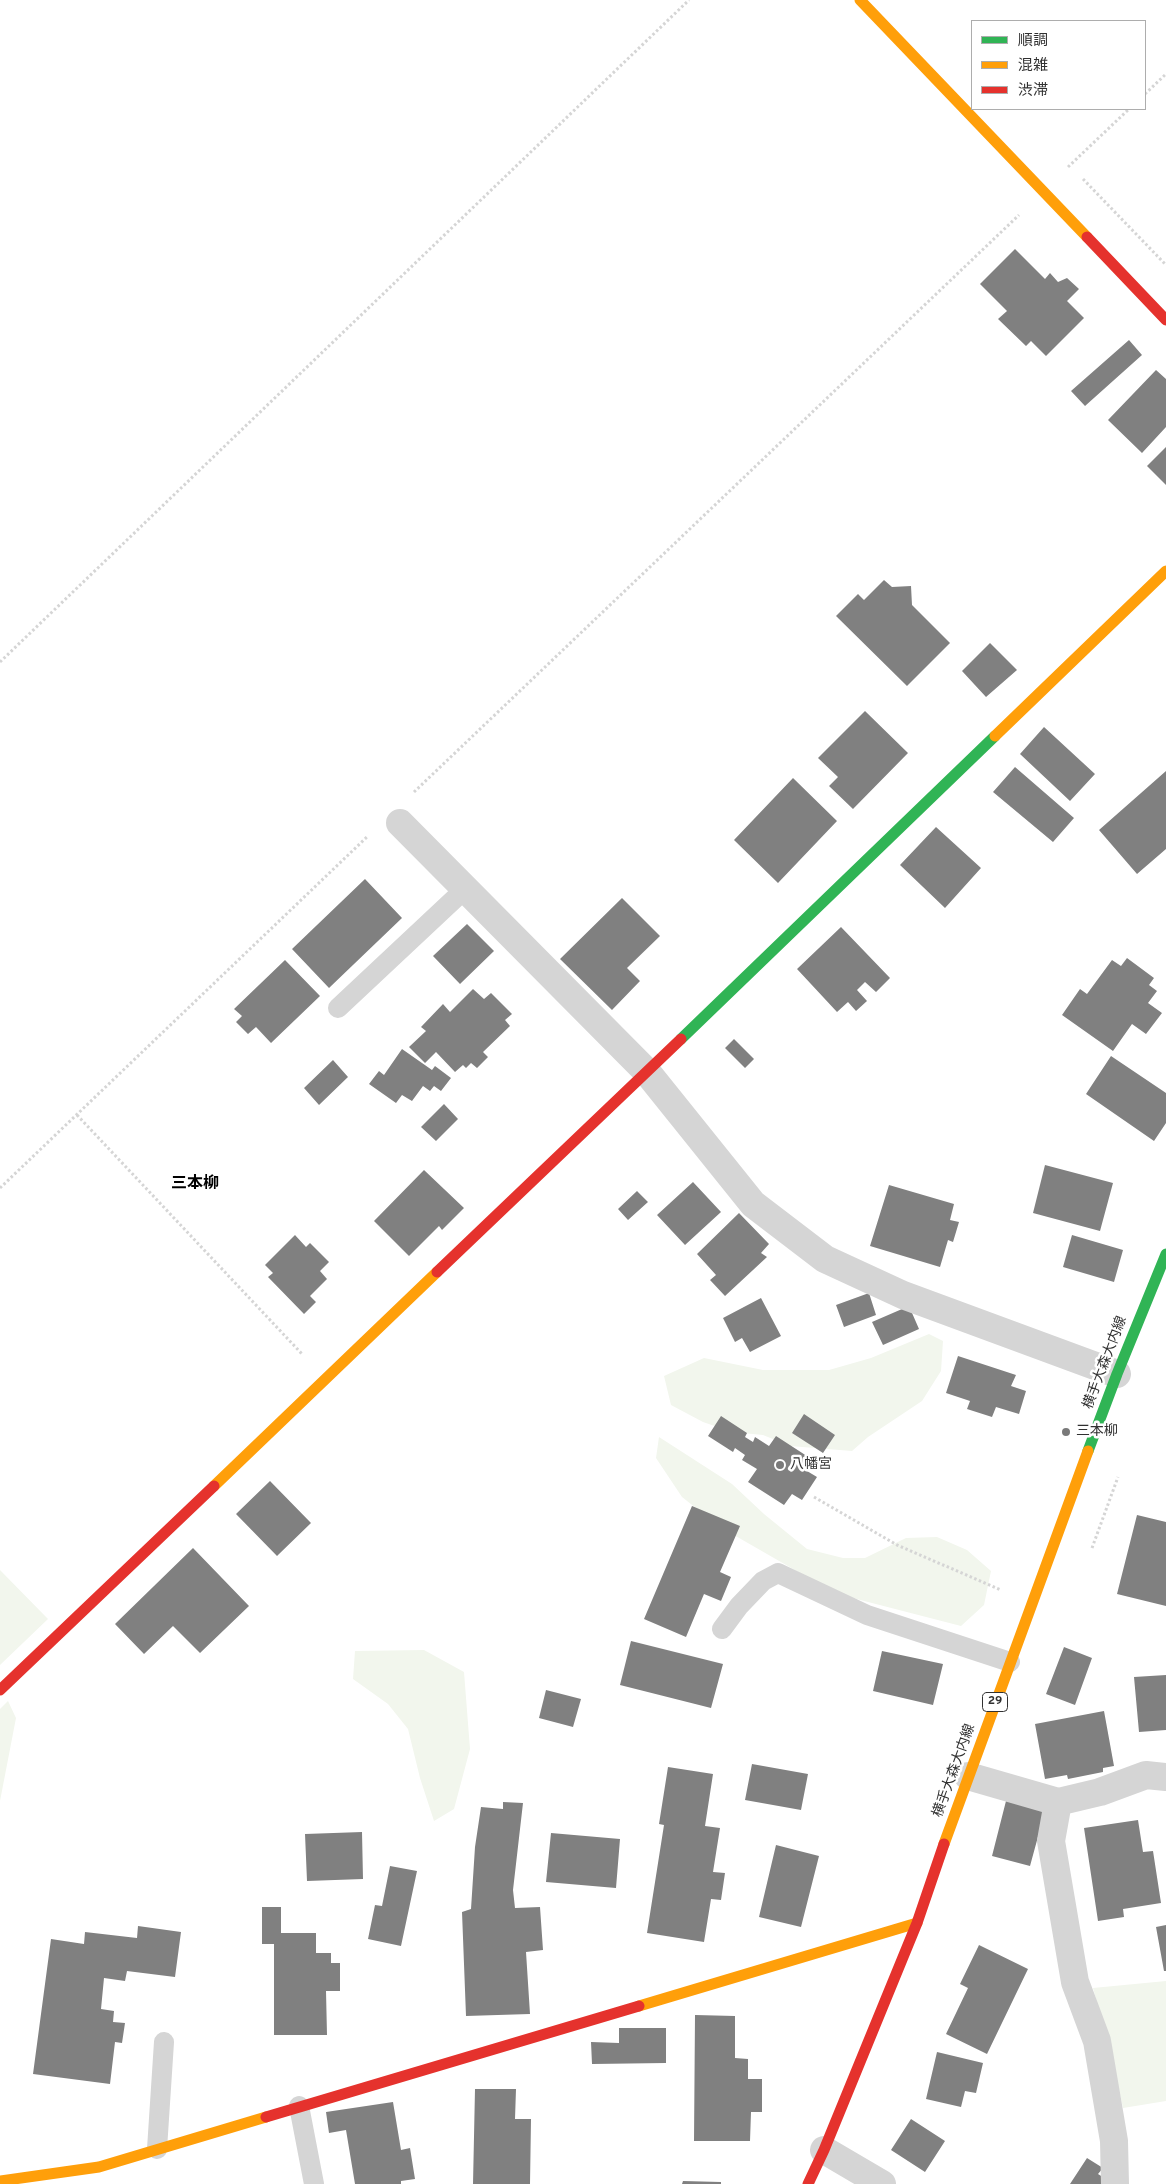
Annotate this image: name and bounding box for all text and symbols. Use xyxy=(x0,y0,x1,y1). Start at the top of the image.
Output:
legend xyxy=(971,20,1146,110)
text: 順調 xyxy=(1018,32,1048,51)
text: 混雑 xyxy=(1018,57,1048,76)
text: 渋滞 xyxy=(1018,82,1048,101)
district label: 三本柳 xyxy=(171,1175,219,1195)
street label: 横手大森大内線 xyxy=(1081,1314,1131,1412)
place label: 三本柳 xyxy=(1076,1424,1118,1440)
marker: 三本柳 xyxy=(1060,1426,1072,1438)
place label: 八幡宮 xyxy=(790,1457,832,1473)
marker: 八幡宮 xyxy=(774,1459,786,1471)
road number: 29 xyxy=(982,1692,1008,1711)
street label: 横手大森大内線 xyxy=(930,1722,980,1820)

